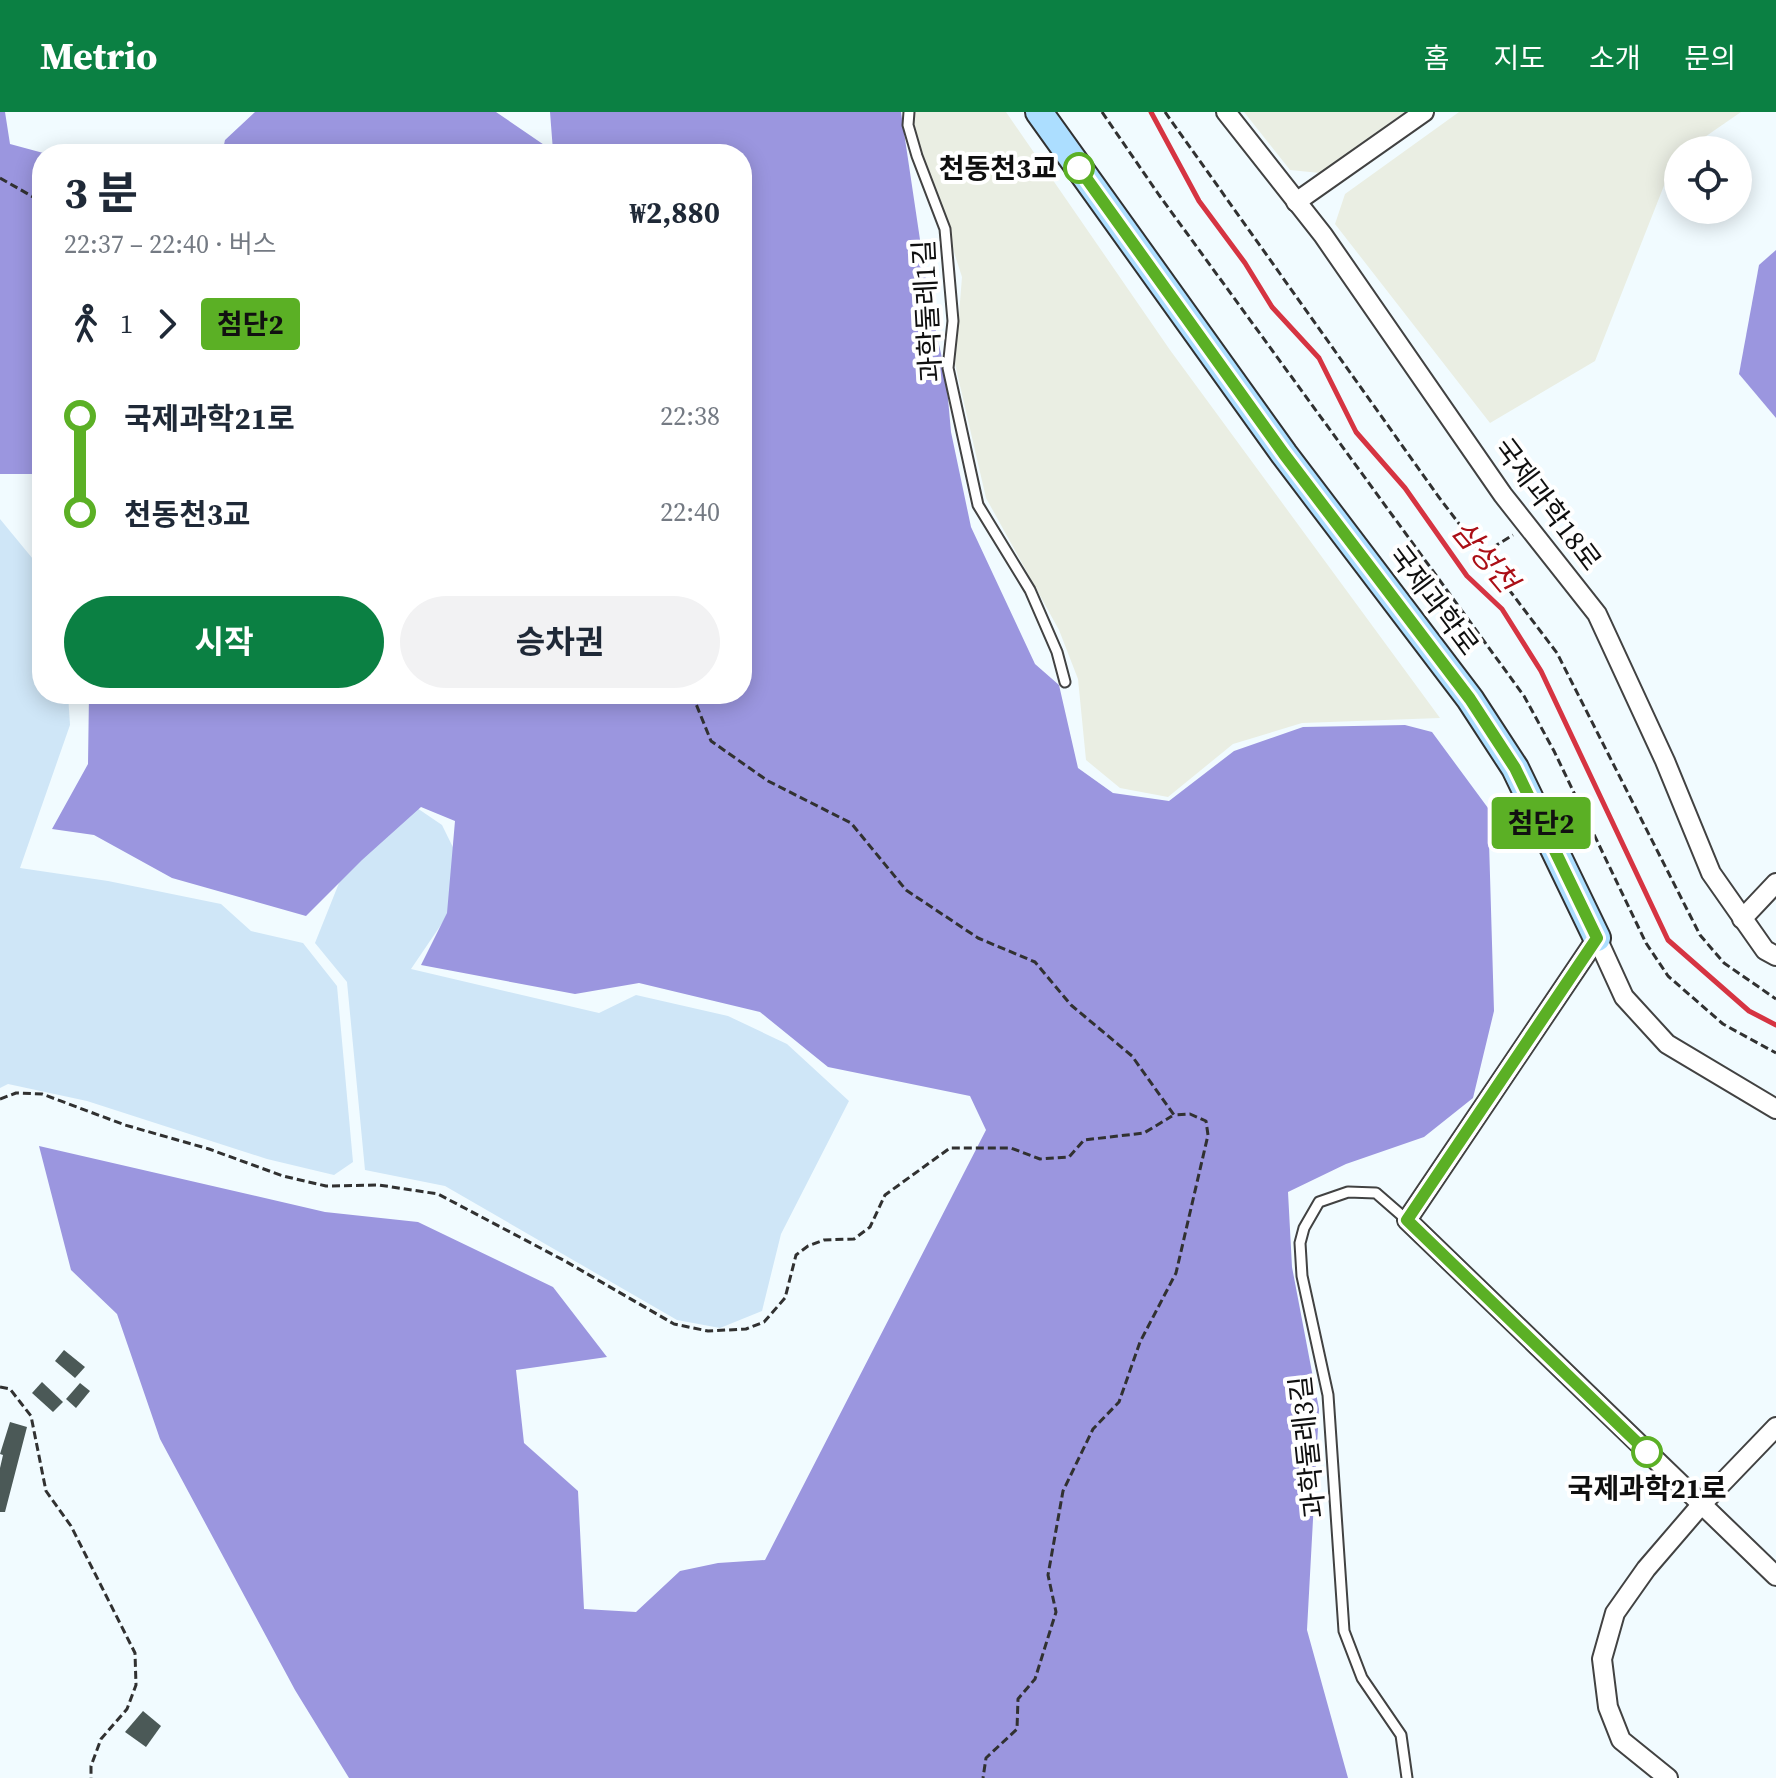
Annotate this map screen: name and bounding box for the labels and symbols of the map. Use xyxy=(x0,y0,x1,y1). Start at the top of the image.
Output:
place label: 천동천3교 xyxy=(939,149,1057,187)
marker: 천동천3교 xyxy=(1064,153,1094,183)
street label: 과학둘레1길 xyxy=(904,239,950,383)
street label: 국제과학18로 xyxy=(1486,430,1610,578)
water label: 삼성천 xyxy=(1443,511,1529,603)
street label: 국제과학로 xyxy=(1380,537,1488,663)
line badge: 첨단2 xyxy=(1495,797,1587,849)
street label: 과학둘레3길 xyxy=(1281,1374,1333,1520)
marker: 국제과학21로 xyxy=(1632,1437,1662,1467)
place label: 국제과학21로 xyxy=(1567,1469,1727,1507)

